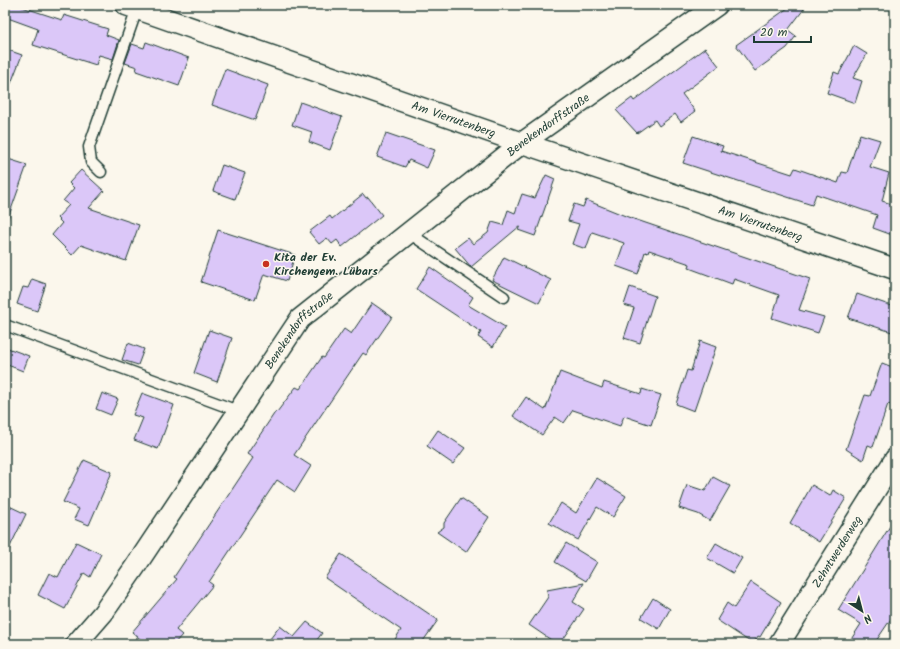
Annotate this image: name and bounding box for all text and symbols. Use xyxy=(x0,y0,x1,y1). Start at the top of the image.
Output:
scale bar xyxy=(754,18,811,44)
text: 20 m xyxy=(760,23,788,42)
street label: Benekendorffstraße xyxy=(502,88,594,161)
street label: Am Vierrutenberg xyxy=(409,96,499,143)
street label: Am Vierrutenberg xyxy=(716,200,805,247)
place label: Kita der Ev. Kirchengem. Lübars xyxy=(274,248,378,281)
marker: Kita der Ev. Kirchengem. Lübars xyxy=(261,259,271,269)
street label: Benekendorffstraße xyxy=(260,286,338,373)
street label: Zehntwerderweg xyxy=(807,511,867,592)
north arrow xyxy=(842,591,882,631)
text: N xyxy=(859,609,875,628)

